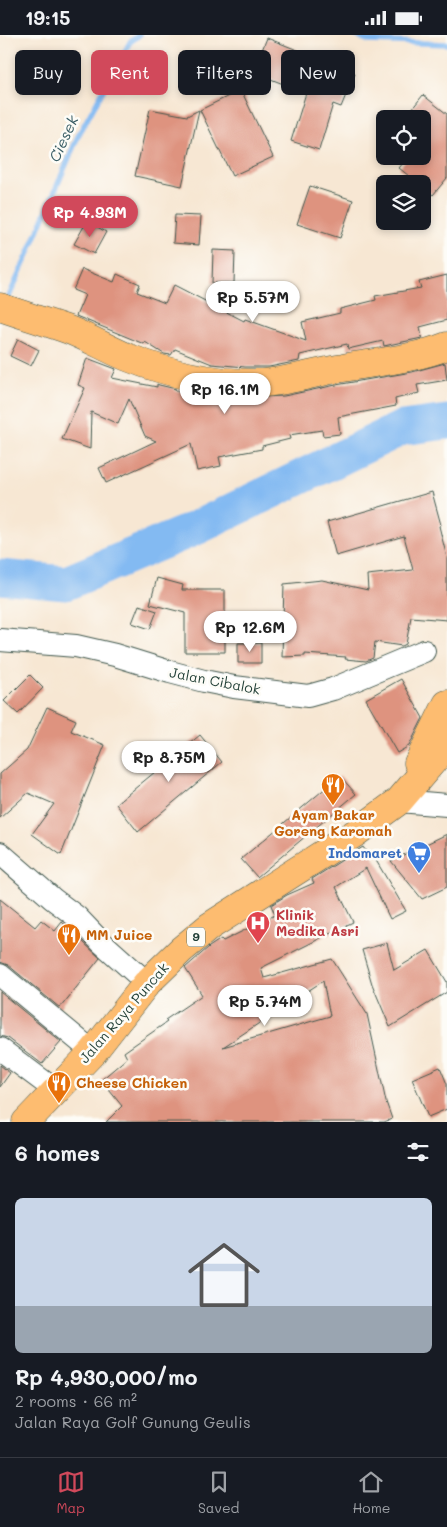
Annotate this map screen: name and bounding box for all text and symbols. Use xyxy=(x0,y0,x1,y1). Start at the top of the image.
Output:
text: 19:15 xyxy=(25,5,70,30)
chip: Buy xyxy=(15,50,81,95)
chip: Rent xyxy=(91,50,168,95)
chip: Filters xyxy=(178,50,271,95)
chip: New xyxy=(281,50,355,95)
map controls xyxy=(376,110,431,230)
button: locate xyxy=(376,110,431,165)
water label: Ciesek xyxy=(44,111,83,165)
button: layers xyxy=(376,175,431,230)
pin: Rp 4.93M xyxy=(38,195,142,238)
text: Rp 4.93M xyxy=(53,201,127,222)
pin: Rp 5.57M xyxy=(201,281,305,323)
text: Rp 5.57M xyxy=(217,286,289,307)
pin: Rp 16.1M xyxy=(173,373,277,415)
text: Rp 16.1M xyxy=(191,378,259,399)
pin: Rp 12.6M xyxy=(198,611,302,653)
text: Rp 12.6M xyxy=(215,616,285,637)
street label: Jalan Cibalok xyxy=(168,662,262,699)
pin: Rp 8.75M xyxy=(117,741,221,783)
text: Rp 8.75M xyxy=(133,746,205,767)
restaurant icon: Ayam Bakar Goreng Karomah xyxy=(320,772,346,806)
place label: Ayam Bakar Goreng Karomah xyxy=(274,805,392,840)
supermarket icon: Indomaret xyxy=(406,840,432,874)
place label: Indomaret xyxy=(328,843,402,862)
place label: Klinik Medika Asri xyxy=(276,905,359,940)
hospital icon: Klinik Medika Asri xyxy=(245,910,271,944)
restaurant icon: MM Juice xyxy=(56,922,82,956)
place label: MM Juice xyxy=(86,925,152,944)
road number: 9 xyxy=(187,927,205,947)
street label: Jalan Raya Puncak xyxy=(75,958,173,1067)
pin: Rp 5.74M xyxy=(213,985,317,1027)
text: Rp 5.74M xyxy=(228,990,302,1011)
restaurant icon: Cheese Chicken xyxy=(46,1070,72,1104)
place label: Cheese Chicken xyxy=(76,1073,187,1092)
icon: filters xyxy=(404,1138,432,1166)
text: 6 homes xyxy=(15,1139,100,1166)
icon: home xyxy=(179,1230,269,1320)
text: Rp 4,930,000/mo xyxy=(15,1363,197,1390)
text: 2 rooms · 66 m² xyxy=(15,1390,137,1411)
text: Jalan Raya Golf Gunung Geulis xyxy=(15,1411,251,1432)
tab: Map xyxy=(56,1468,85,1517)
tab: Saved xyxy=(198,1468,239,1517)
tab: Home xyxy=(352,1468,391,1517)

